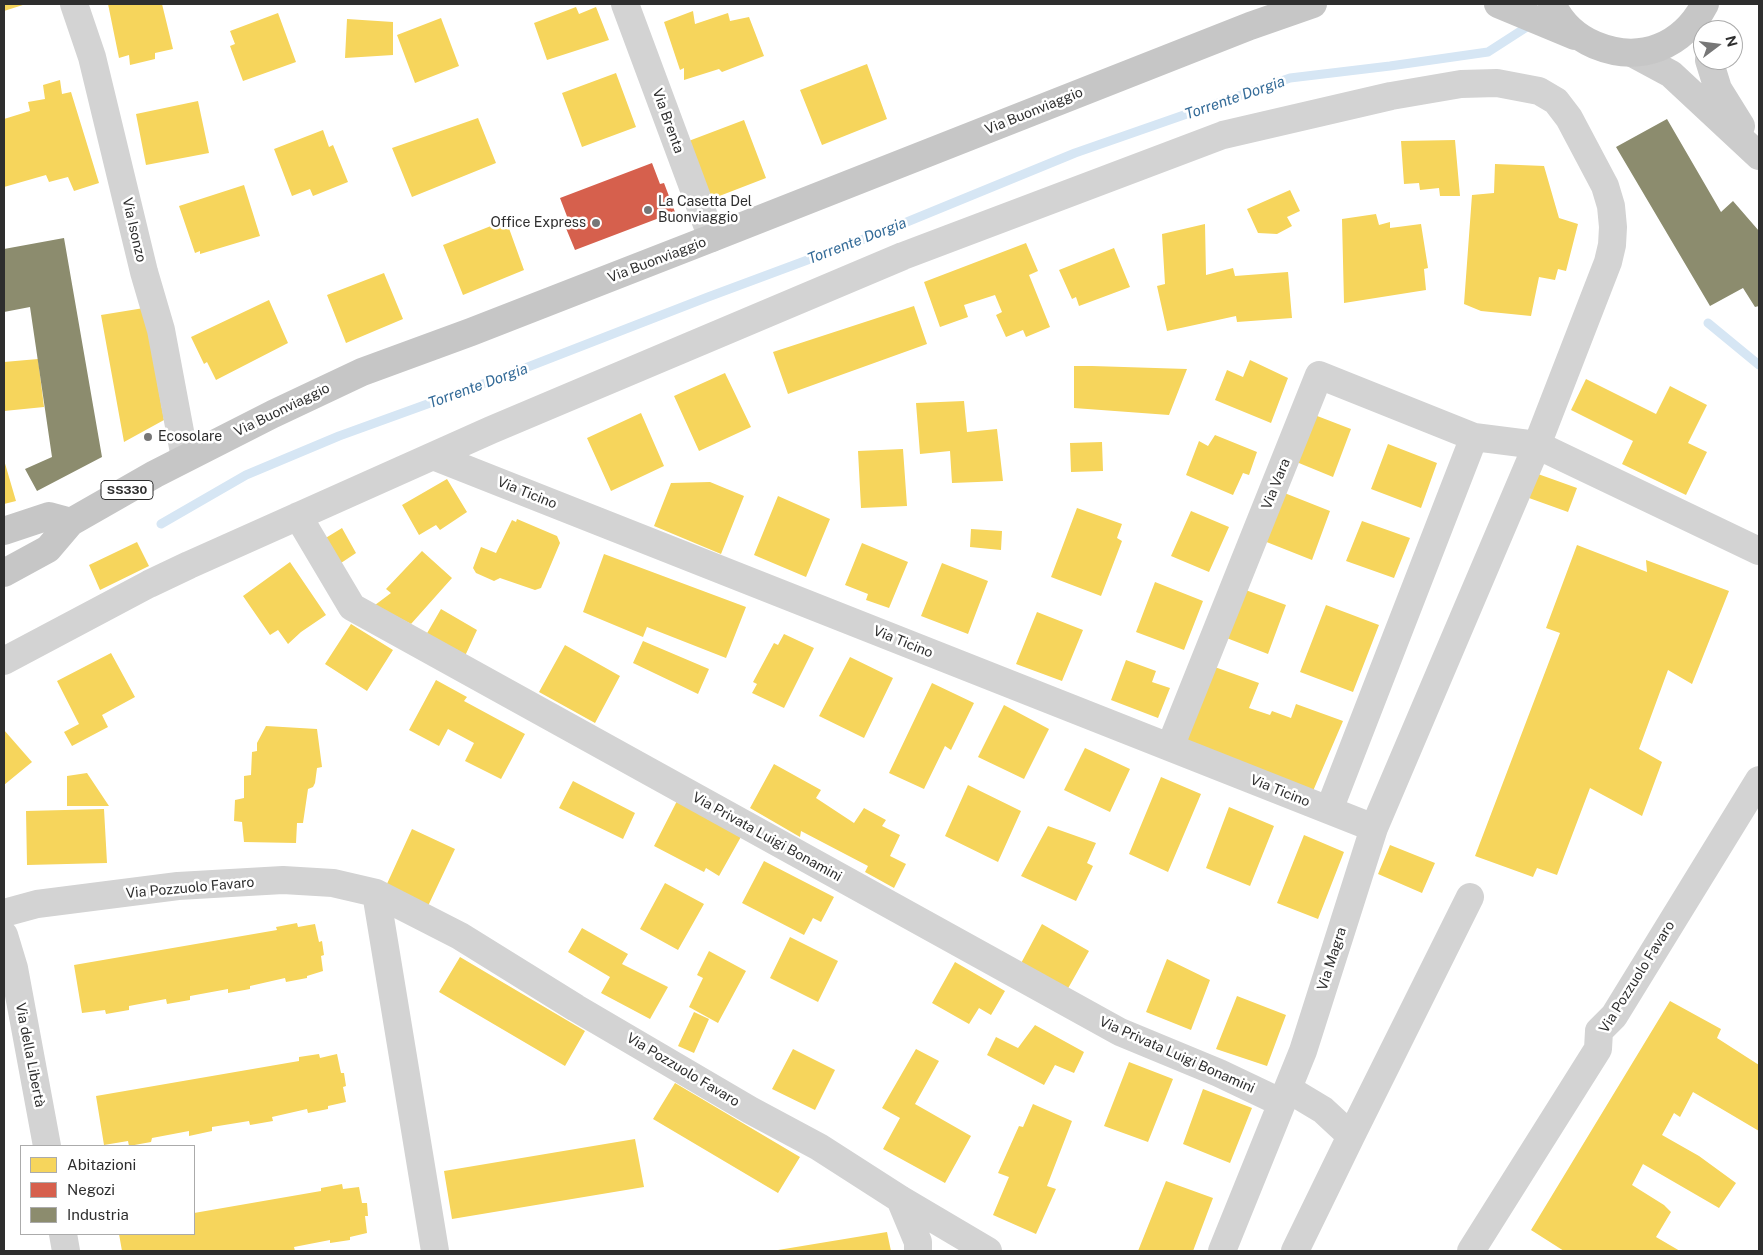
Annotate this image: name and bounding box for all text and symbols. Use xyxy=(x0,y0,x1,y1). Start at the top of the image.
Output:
north arrow xyxy=(1693,20,1743,70)
text: N xyxy=(1722,34,1741,49)
water label: Torrente Dorgia xyxy=(1183,72,1287,124)
street label: Via Buonviaggio xyxy=(983,84,1085,138)
street label: Via Brenta xyxy=(649,86,687,156)
place label: La Casetta Del Buonviaggio xyxy=(658,194,752,226)
street label: Via Isonzo xyxy=(118,196,150,264)
marker: La Casetta Del Buonviaggio xyxy=(642,204,654,216)
water label: Torrente Dorgia xyxy=(805,214,909,268)
place label: Office Express xyxy=(491,215,586,231)
marker: Office Express xyxy=(590,217,602,229)
street label: Via Buonviaggio xyxy=(605,233,709,287)
water label: Torrente Dorgia xyxy=(426,360,530,412)
street label: Via Buonviaggio xyxy=(231,380,333,440)
place label: Ecosolare xyxy=(158,429,222,445)
marker: Ecosolare xyxy=(142,431,154,443)
street label: Via Vara xyxy=(1258,456,1294,512)
street label: Via Ticino xyxy=(495,473,559,513)
road number: SS330 xyxy=(101,480,153,500)
street label: Via Ticino xyxy=(871,622,935,662)
street label: Via Ticino xyxy=(1248,771,1312,811)
street label: Via Privata Luigi Bonamini xyxy=(689,789,845,885)
street label: Via Pozzuolo Favaro xyxy=(125,874,255,902)
street label: Via Pozzuolo Favaro xyxy=(1596,918,1678,1036)
street label: Via Magra xyxy=(1314,925,1350,993)
street label: Via della Libertà xyxy=(12,1001,48,1109)
street label: Via Privata Luigi Bonamini xyxy=(1097,1013,1257,1097)
street label: Via Pozzuolo Favaro xyxy=(623,1030,743,1110)
legend xyxy=(20,1145,195,1235)
text: Abitazioni xyxy=(67,1156,136,1173)
text: Negozi xyxy=(67,1181,115,1198)
text: Industria xyxy=(67,1206,129,1223)

